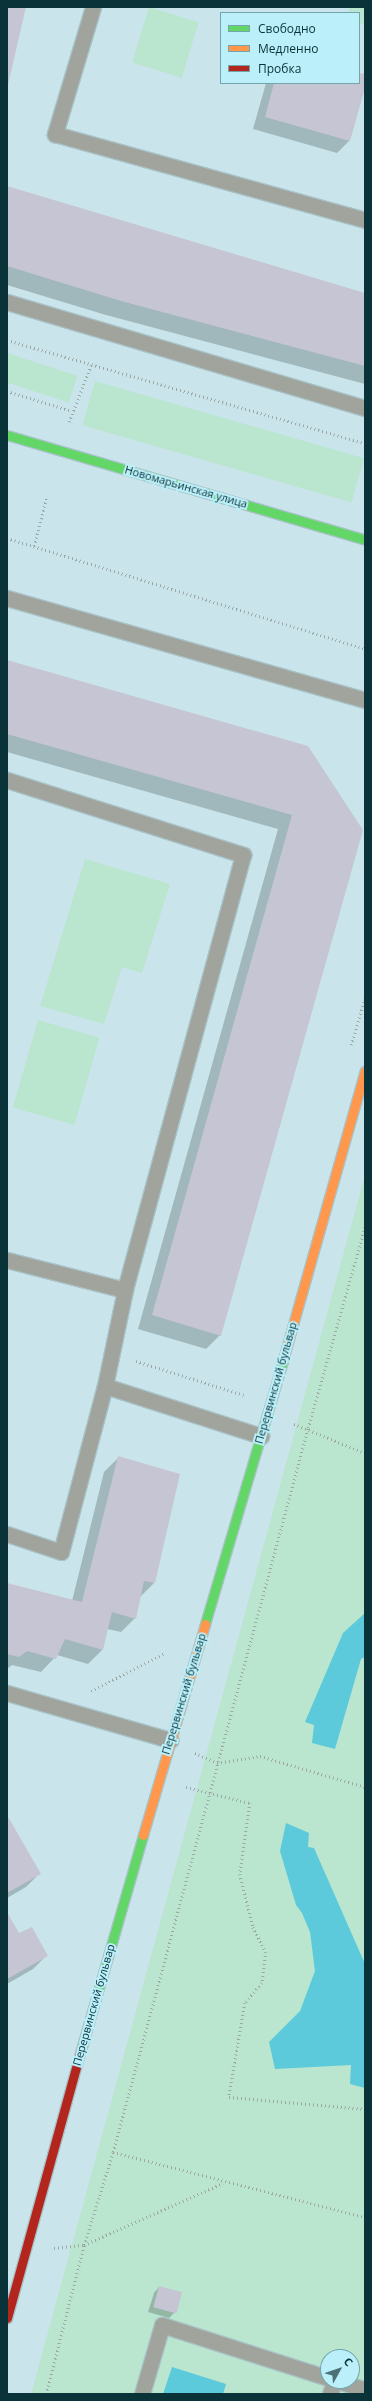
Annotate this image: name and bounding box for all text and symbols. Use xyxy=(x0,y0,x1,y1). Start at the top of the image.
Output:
legend xyxy=(220,12,360,84)
text: Свободно xyxy=(258,20,316,37)
text: Медленно xyxy=(258,40,318,57)
text: Пробка xyxy=(258,60,301,77)
street label: Новомарьинская улица xyxy=(123,463,249,511)
street label: Перервинский бульвар xyxy=(252,1321,300,1445)
street label: Перервинский бульвар xyxy=(159,1632,209,1756)
street label: Перервинский бульвар xyxy=(70,1943,118,2067)
north arrow xyxy=(320,2349,360,2389)
text: С xyxy=(341,2354,357,2369)

